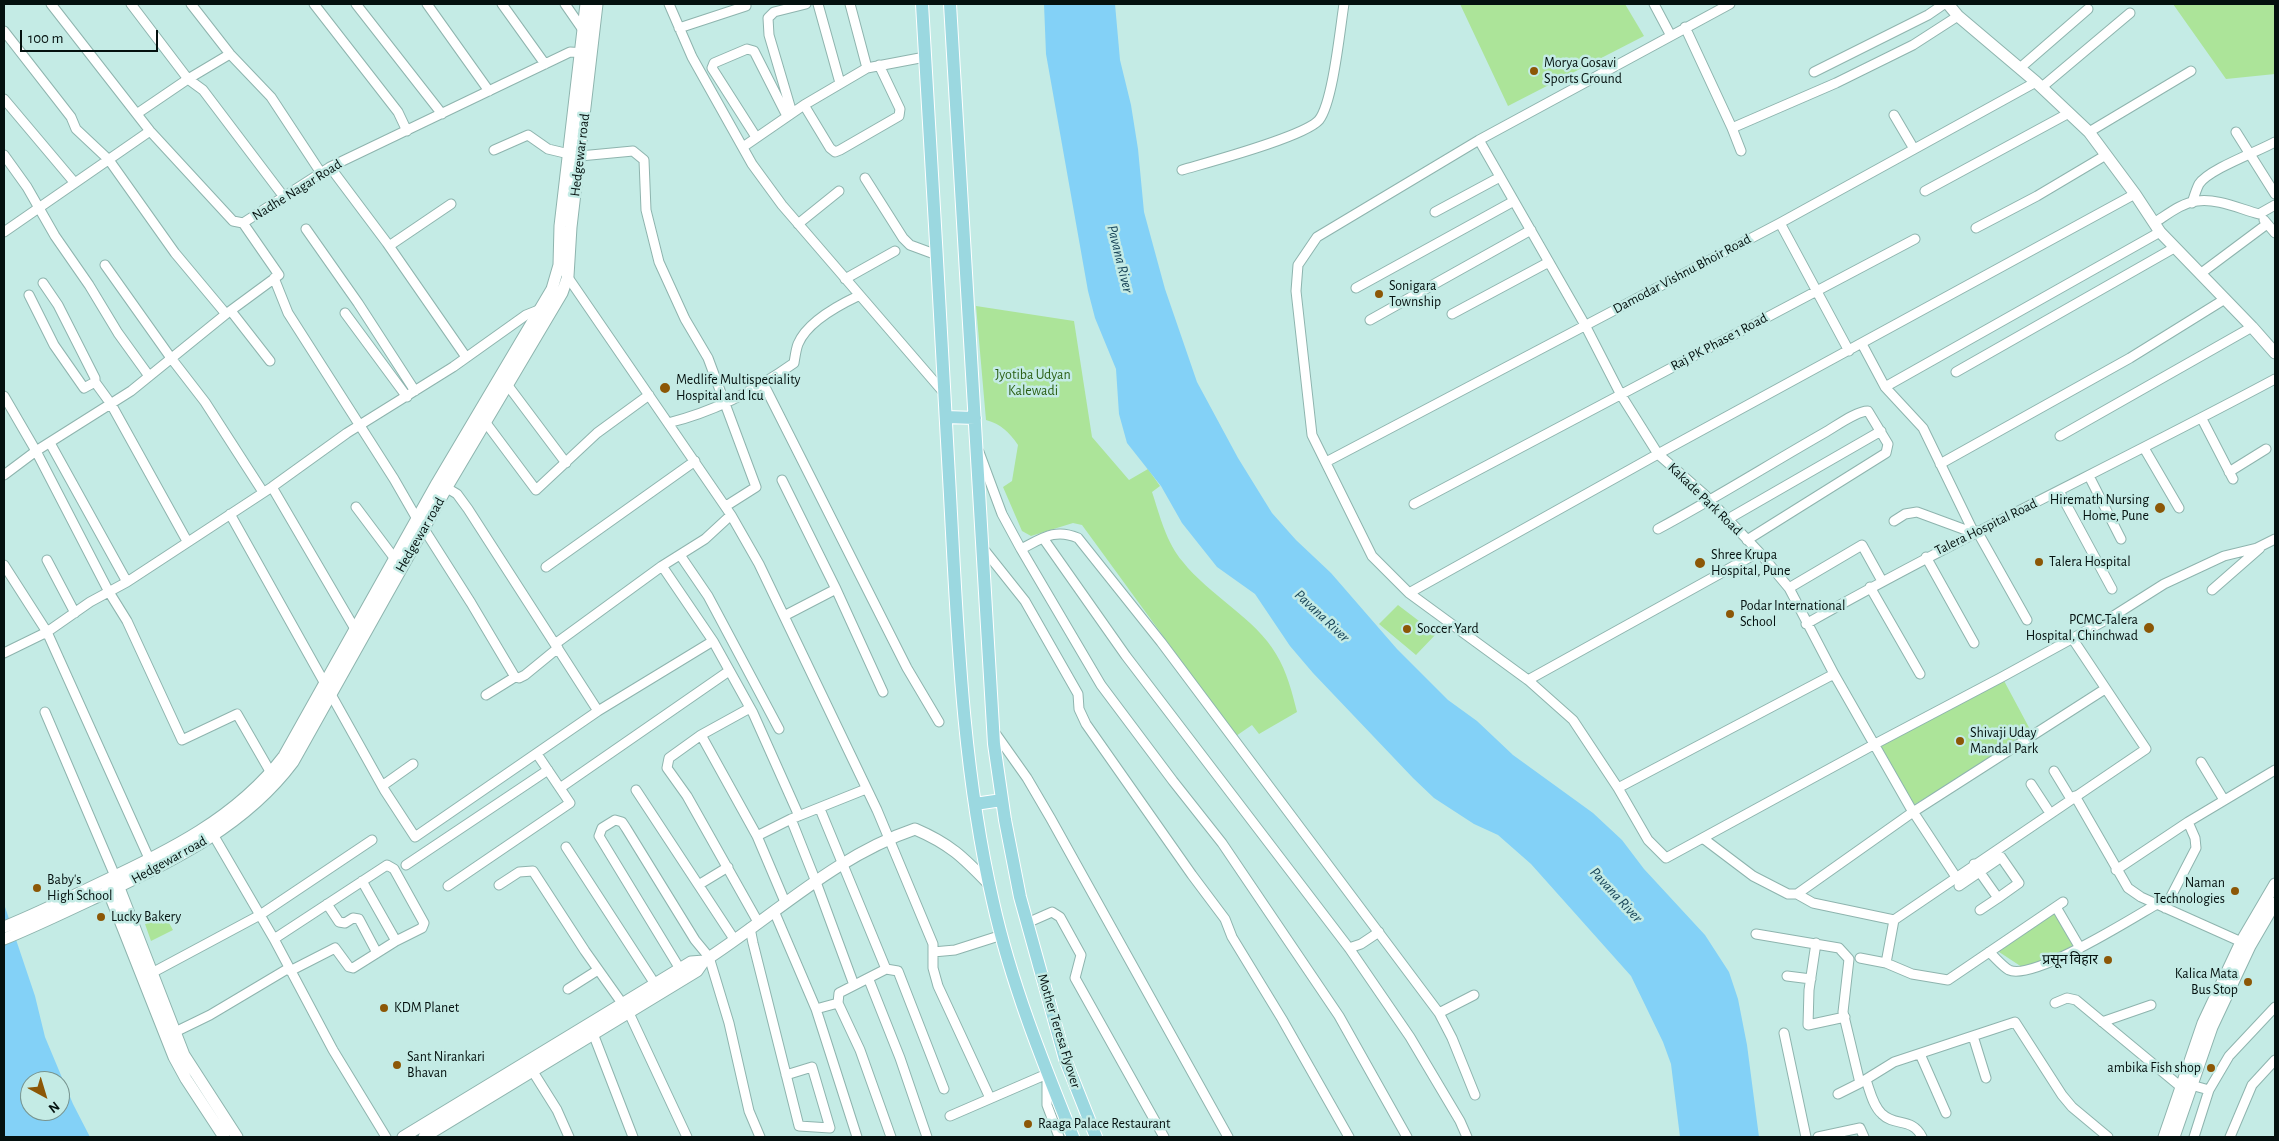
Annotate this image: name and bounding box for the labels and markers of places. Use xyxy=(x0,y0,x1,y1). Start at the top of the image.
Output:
place label: Morya Gosavi Sports Ground xyxy=(1544,55,1622,88)
marker: Morya Gosavi Sports Ground xyxy=(1528,65,1540,77)
place label: Sonigara Township xyxy=(1389,278,1441,310)
marker: Sonigara Township xyxy=(1373,288,1385,300)
place label: Medlife Multispeciality Hospital and Icu xyxy=(676,372,801,404)
marker: Medlife Multispeciality Hospital and Icu xyxy=(658,381,672,395)
place label: Hiremath Nursing Home, Pune xyxy=(2050,492,2149,524)
marker: Hiremath Nursing Home, Pune xyxy=(2153,501,2167,515)
place label: Shree Krupa Hospital, Pune xyxy=(1711,547,1791,580)
place label: Talera Hospital xyxy=(2049,554,2131,570)
marker: Shree Krupa Hospital, Pune xyxy=(1693,556,1707,570)
marker: Talera Hospital xyxy=(2033,556,2045,568)
place label: Podar International School xyxy=(1740,598,1845,630)
marker: Podar International School xyxy=(1724,608,1736,620)
place label: PCMC-Talera Hospital, Chinchwad xyxy=(2026,612,2138,644)
place label: Soccer Yard xyxy=(1417,621,1479,637)
marker: PCMC-Talera Hospital, Chinchwad xyxy=(2142,621,2156,635)
marker: Soccer Yard xyxy=(1401,623,1413,635)
place label: Shivaji Uday Mandal Park xyxy=(1970,725,2038,758)
marker: Shivaji Uday Mandal Park xyxy=(1954,735,1966,747)
place label: Baby's High School xyxy=(47,872,113,904)
place label: Naman Technologies xyxy=(2154,875,2225,908)
marker: Baby's High School xyxy=(31,882,43,894)
marker: Naman Technologies xyxy=(2229,885,2241,897)
place label: Lucky Bakery xyxy=(111,909,181,925)
marker: Lucky Bakery xyxy=(95,911,107,923)
place label: प्रसून विहार xyxy=(2042,952,2098,968)
marker: प्रसून विहार xyxy=(2102,954,2114,966)
place label: Kalica Mata Bus Stop xyxy=(2175,966,2238,999)
marker: Kalica Mata Bus Stop xyxy=(2242,976,2254,988)
place label: KDM Planet xyxy=(394,1000,459,1016)
marker: KDM Planet xyxy=(378,1002,390,1014)
place label: Sant Nirankari Bhavan xyxy=(407,1049,485,1082)
marker: Sant Nirankari Bhavan xyxy=(391,1059,403,1071)
place label: ambika Fish shop xyxy=(2107,1060,2201,1076)
marker: ambika Fish shop xyxy=(2205,1062,2217,1074)
place label: Raaga Palace Restaurant xyxy=(1038,1116,1171,1132)
marker: Raaga Palace Restaurant xyxy=(1022,1118,1034,1130)

